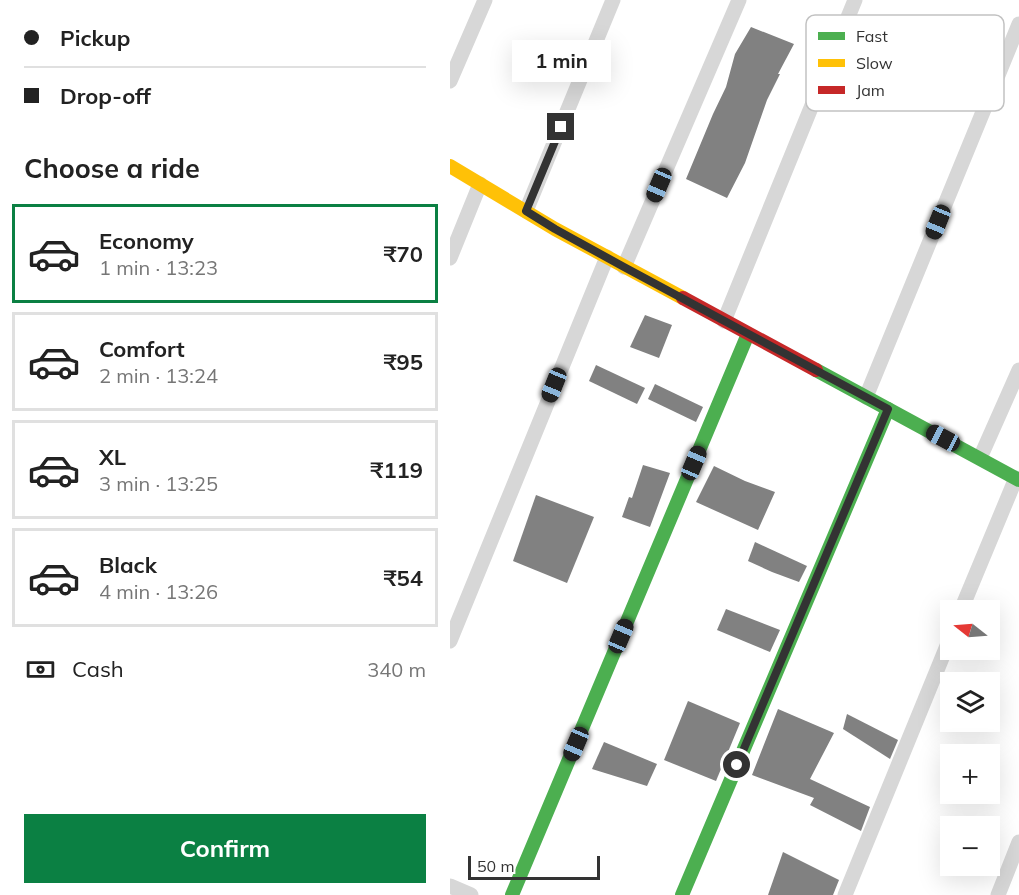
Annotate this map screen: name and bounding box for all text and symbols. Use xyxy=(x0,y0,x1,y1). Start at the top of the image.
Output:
legend xyxy=(806,15,1004,111)
text: Pickup xyxy=(60,24,130,52)
text: Fast xyxy=(856,26,888,46)
callout: 1 min xyxy=(512,40,610,82)
text: 1 min xyxy=(535,48,588,73)
text: Slow xyxy=(856,53,893,73)
text: Jam xyxy=(856,80,885,100)
text: Drop-off xyxy=(60,82,151,110)
route end xyxy=(547,113,574,140)
text: Choose a ride xyxy=(24,151,200,185)
car xyxy=(644,165,674,205)
car xyxy=(923,202,953,242)
icon: car xyxy=(27,227,81,281)
text: Economy xyxy=(99,227,194,255)
text: ₹70 xyxy=(383,240,423,268)
text: 1 min · 13:23 xyxy=(99,255,218,280)
icon: car xyxy=(27,335,81,389)
text: Comfort xyxy=(99,335,185,363)
text: ₹95 xyxy=(383,348,423,376)
text: 2 min · 13:24 xyxy=(99,363,218,388)
car xyxy=(539,365,569,405)
car xyxy=(923,422,963,454)
icon: car xyxy=(27,443,81,497)
text: XL xyxy=(99,443,126,471)
car xyxy=(679,443,709,483)
text: ₹119 xyxy=(370,456,423,484)
text: 3 min · 13:25 xyxy=(99,471,218,496)
icon: car xyxy=(27,551,81,605)
text: Black xyxy=(99,551,157,579)
text: ₹54 xyxy=(383,564,423,592)
text: 4 min · 13:26 xyxy=(99,579,218,604)
north arrow xyxy=(940,600,1000,660)
map controls xyxy=(940,600,1000,876)
car xyxy=(606,616,636,656)
icon: cash xyxy=(24,653,57,686)
text: Cash xyxy=(72,655,124,683)
text: 340 m xyxy=(367,657,426,682)
button: layers xyxy=(940,672,1000,732)
car xyxy=(561,724,591,764)
button: + xyxy=(940,744,1000,804)
route start xyxy=(723,751,750,778)
button: Confirm xyxy=(24,814,426,883)
button: − xyxy=(940,816,1000,876)
scale bar xyxy=(468,853,600,880)
text: 50 m xyxy=(477,856,514,876)

